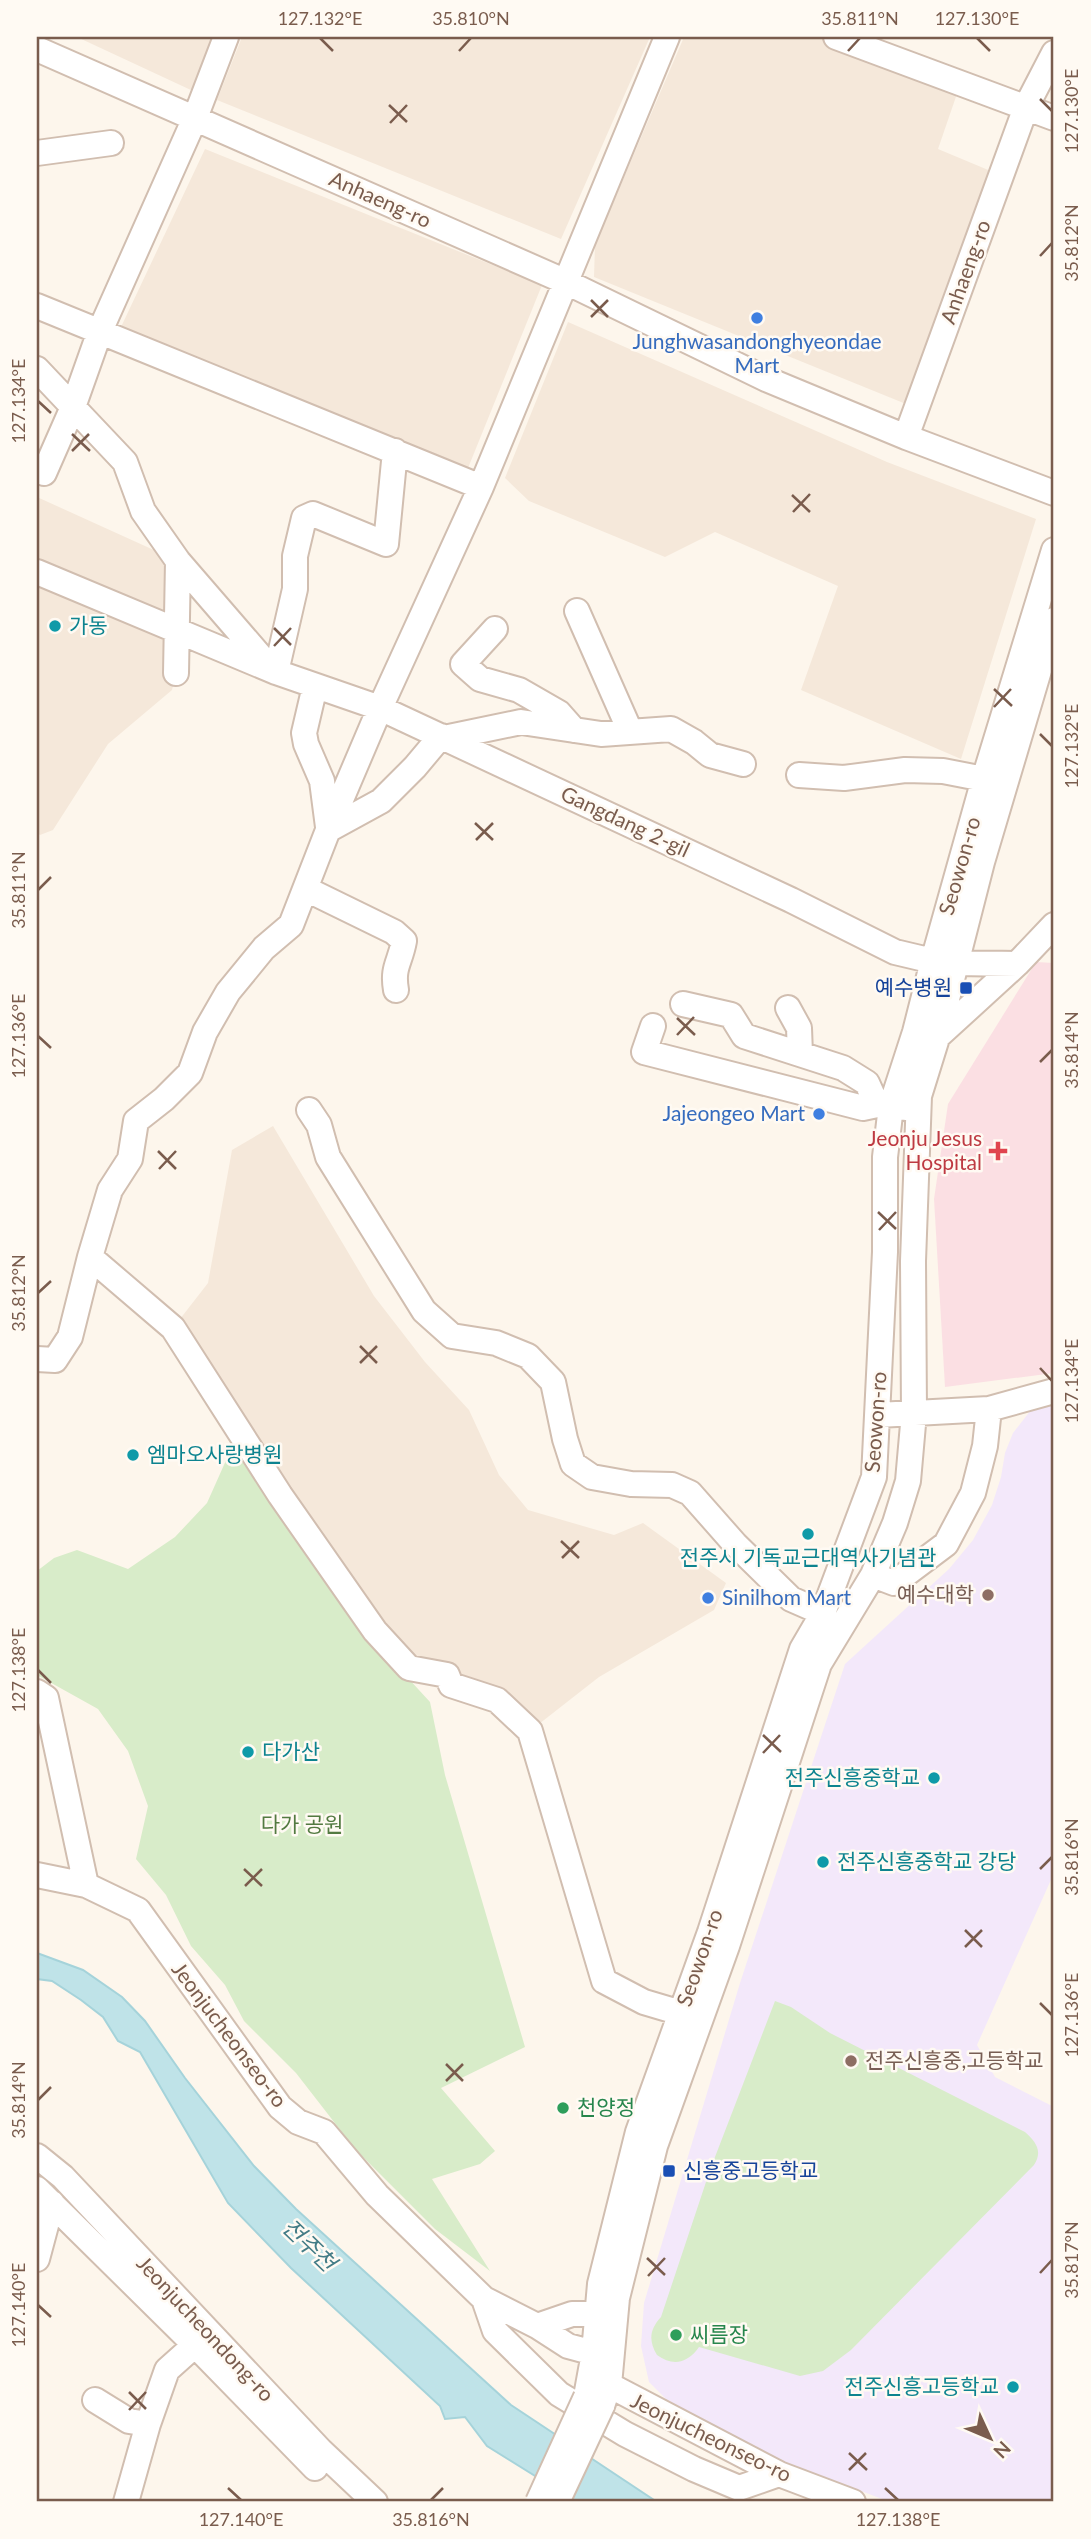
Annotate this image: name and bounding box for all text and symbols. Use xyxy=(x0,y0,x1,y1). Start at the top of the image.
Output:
text: 127.132°E xyxy=(278,7,362,29)
text: 35.810°N xyxy=(432,7,510,29)
text: 35.811°N xyxy=(821,7,899,29)
text: 127.130°E xyxy=(935,7,1019,29)
text: 127.130°E xyxy=(1060,69,1082,153)
street label: Anhaeng-ro xyxy=(326,165,435,232)
text: 35.812°N xyxy=(1060,204,1082,282)
street label: Anhaeng-ro xyxy=(934,216,995,327)
marker: Junghwasandonghyeondae Mart xyxy=(749,310,765,326)
place label: Junghwasandonghyeondae Mart xyxy=(633,328,881,377)
text: 127.134°E xyxy=(7,359,29,443)
place label: 가동 xyxy=(69,612,108,637)
marker: 가동 xyxy=(47,618,63,634)
text: 127.132°E xyxy=(1060,704,1082,788)
street label: Gangdang 2-gil xyxy=(557,780,694,861)
street label: Seowon-ro xyxy=(933,813,985,918)
text: 35.811°N xyxy=(7,851,29,929)
place label: 예수병원 xyxy=(875,974,952,999)
marker: 예수병원 xyxy=(958,980,974,996)
text: 127.136°E xyxy=(7,994,29,1078)
text: 35.814°N xyxy=(1060,1011,1082,1089)
place label: Jajeongeo Mart xyxy=(662,1100,805,1125)
marker: Jajeongeo Mart xyxy=(811,1106,827,1122)
place label: Jeonju Jesus Hospital xyxy=(868,1125,982,1174)
marker: Jeonju Jesus Hospital xyxy=(988,1141,1008,1161)
text: 35.812°N xyxy=(7,1254,29,1332)
text: 127.134°E xyxy=(1060,1339,1082,1423)
street label: Seowon-ro xyxy=(859,1371,891,1473)
place label: 엠마오사랑병원 xyxy=(147,1441,282,1466)
marker: 엠마오사랑병원 xyxy=(125,1447,141,1463)
marker: 전주시 기독교근대역사기념관 xyxy=(800,1526,816,1542)
place label: 전주시 기독교근대역사기념관 xyxy=(680,1544,936,1569)
place label: 예수대학 xyxy=(897,1581,974,1606)
place label: Sinilhom Mart xyxy=(722,1584,852,1609)
marker: 예수대학 xyxy=(980,1587,996,1603)
marker: Sinilhom Mart xyxy=(700,1590,716,1606)
text: 127.138°E xyxy=(7,1628,29,1712)
place label: 다가산 xyxy=(262,1738,320,1763)
marker: 다가산 xyxy=(240,1744,256,1760)
place label: 전주신흥중학교 xyxy=(785,1764,920,1789)
marker: 전주신흥중학교 xyxy=(926,1770,942,1786)
park label: 다가 공원 xyxy=(261,1811,343,1836)
text: 35.816°N xyxy=(1060,1818,1082,1896)
place label: 전주신흥중학교 강당 xyxy=(837,1848,1016,1873)
marker: 전주신흥중학교 강당 xyxy=(815,1854,831,1870)
street label: Seowon-ro xyxy=(670,1906,727,2009)
street label: Jeonjucheonseo-ro xyxy=(167,1957,293,2112)
text: 127.136°E xyxy=(1060,1973,1082,2057)
place label: 전주신흥중,고등학교 xyxy=(865,2047,1044,2072)
marker: 전주신흥중,고등학교 xyxy=(843,2053,859,2069)
text: 35.814°N xyxy=(7,2061,29,2139)
place label: 천양정 xyxy=(577,2094,635,2119)
marker: 천양정 xyxy=(555,2100,571,2116)
place label: 신흥중고등학교 xyxy=(683,2157,818,2182)
marker: 신흥중고등학교 xyxy=(661,2163,677,2179)
water label: 전주천 xyxy=(277,2212,344,2278)
text: 35.817°N xyxy=(1060,2221,1082,2299)
street label: Jeonjucheondong-ro xyxy=(132,2250,280,2406)
text: 127.140°E xyxy=(7,2263,29,2347)
place label: 씨름장 xyxy=(690,2321,748,2346)
marker: 씨름장 xyxy=(668,2327,684,2343)
place label: 전주신흥고등학교 xyxy=(844,2373,999,2398)
marker: 전주신흥고등학교 xyxy=(1005,2379,1021,2395)
street label: Jeonjucheonseo-ro xyxy=(627,2387,796,2486)
north arrow xyxy=(954,2402,1024,2472)
text: N xyxy=(989,2437,1016,2463)
text: 127.140°E xyxy=(199,2508,283,2530)
text: 35.816°N xyxy=(392,2508,470,2530)
text: 127.138°E xyxy=(856,2508,940,2530)

